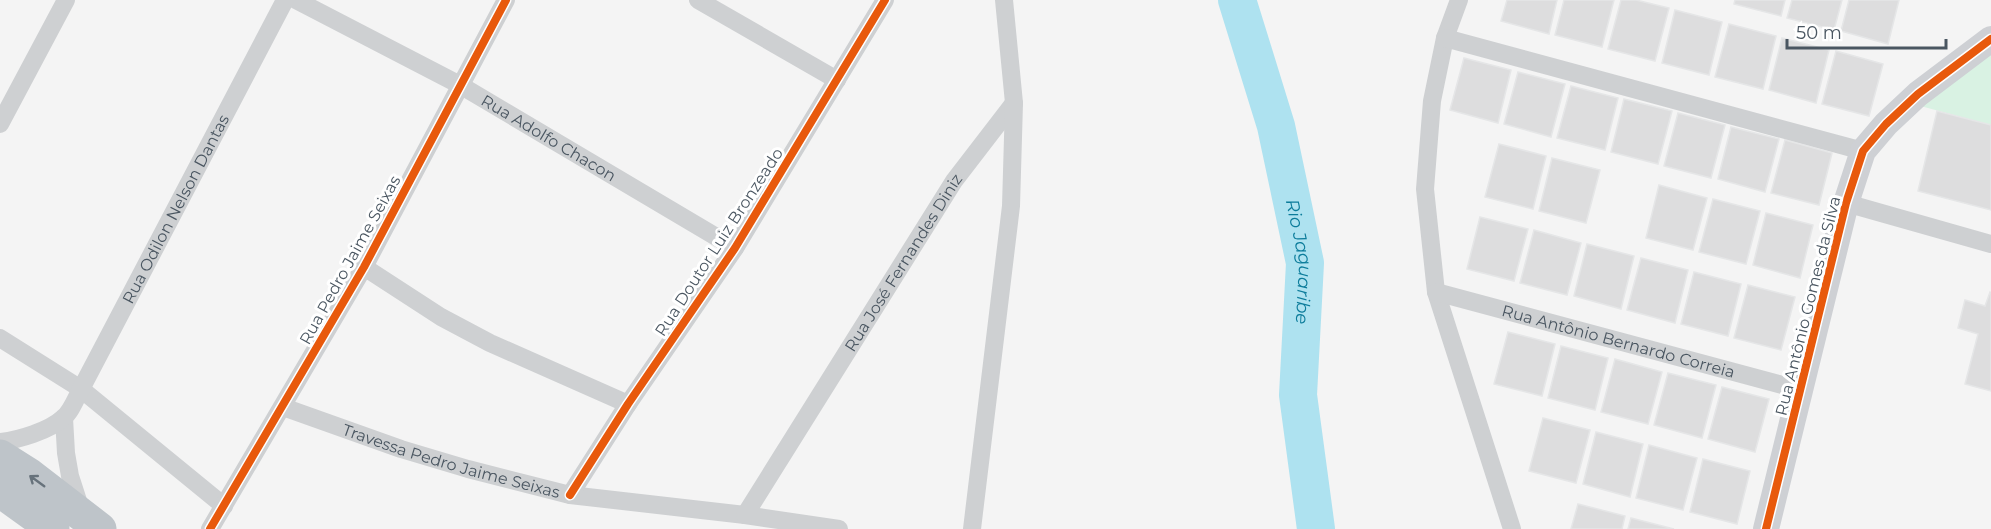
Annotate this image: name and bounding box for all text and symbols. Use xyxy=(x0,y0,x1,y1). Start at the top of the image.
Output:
scale bar xyxy=(1787,12,1946,50)
text: 50 m xyxy=(1796,22,1842,44)
street label: Rua Adolfo Chacon xyxy=(478,90,620,185)
street label: Rua Odilon Nelson Dantas xyxy=(118,111,233,307)
street label: Rua Doutor Luiz Bronzeado xyxy=(651,144,787,340)
street label: Rua José Fernandes Diniz xyxy=(840,170,966,355)
street label: Rua Pedro Jaime Seixas xyxy=(296,172,405,348)
street label: Rua Antônio Gomes da Silva xyxy=(1771,194,1845,418)
water label: Rio Jaguaribe xyxy=(1281,197,1316,325)
street label: Rua Antônio Bernardo Correia xyxy=(1500,301,1737,381)
street label: Travessa Pedro Jaime Seixas xyxy=(340,420,562,502)
one-way arrow xyxy=(30,475,46,487)

